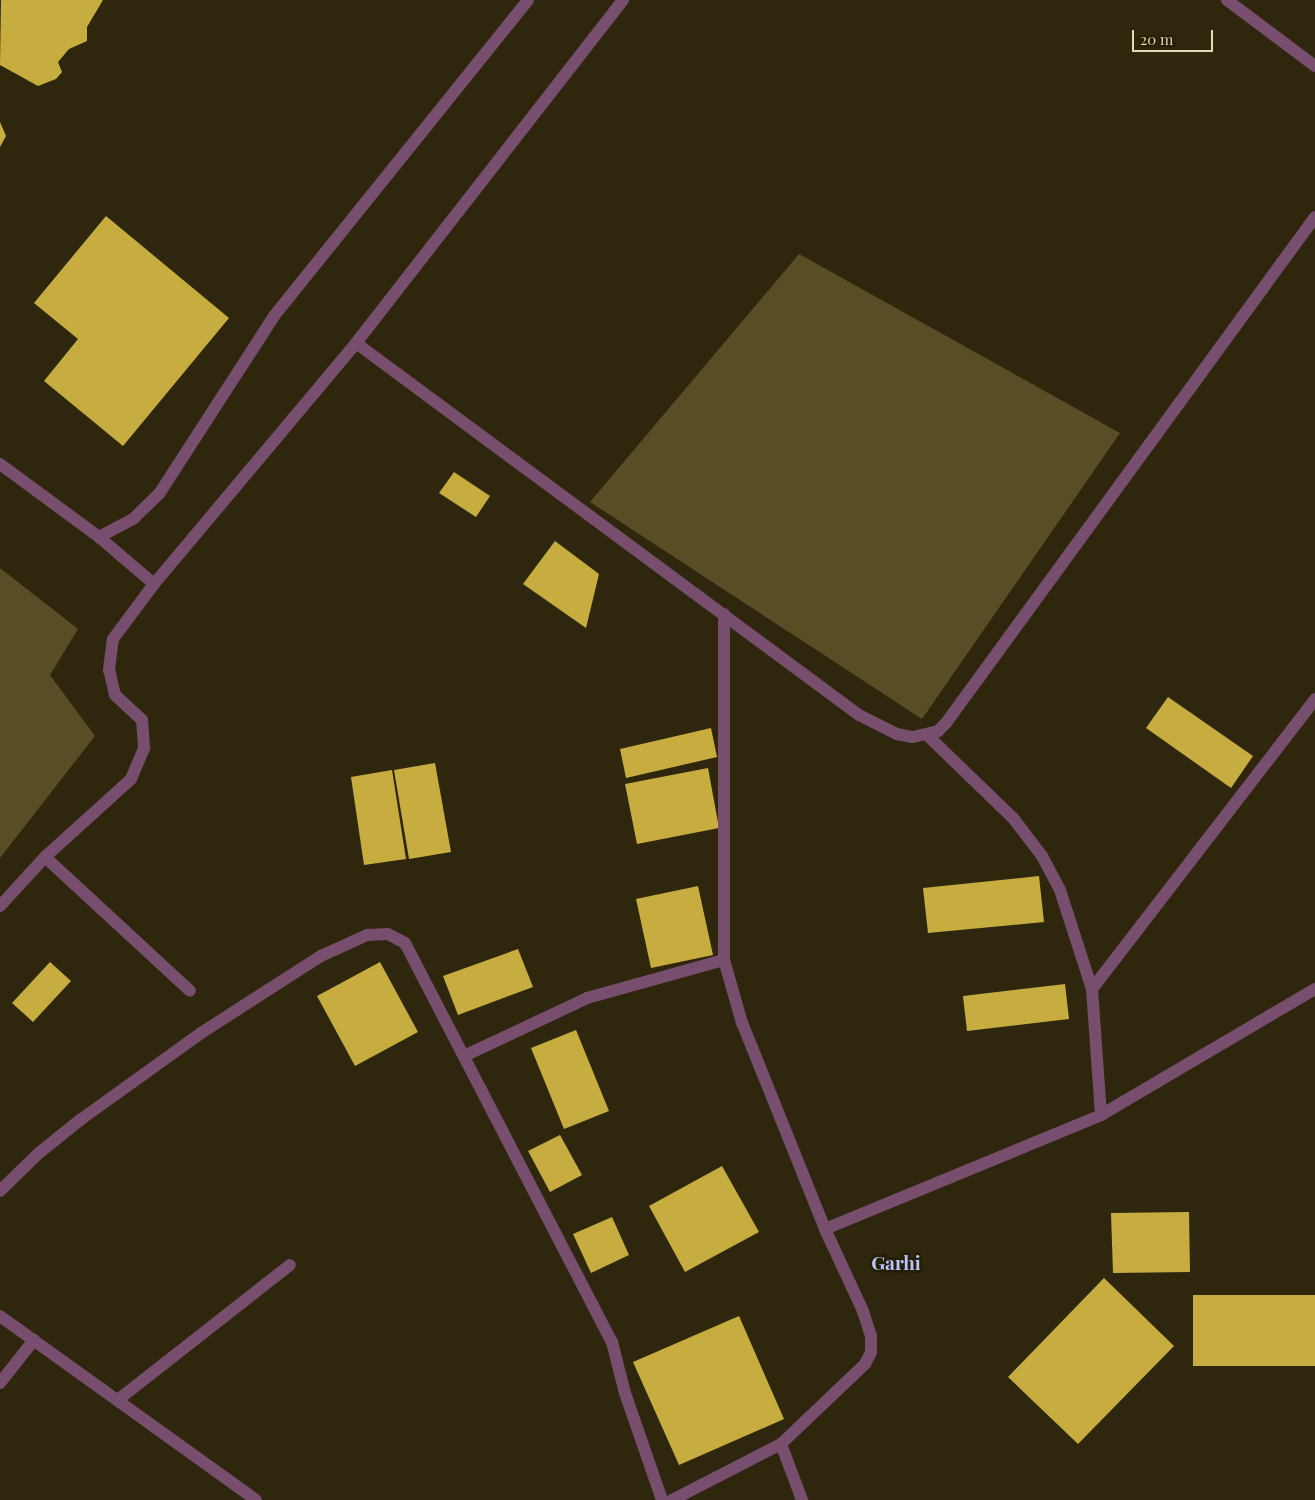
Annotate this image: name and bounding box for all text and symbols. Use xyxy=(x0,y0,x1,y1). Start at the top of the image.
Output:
scale bar xyxy=(1135,20,1216,52)
text: 20 m xyxy=(1140,29,1173,49)
district label: Garhi xyxy=(871,1252,921,1274)

